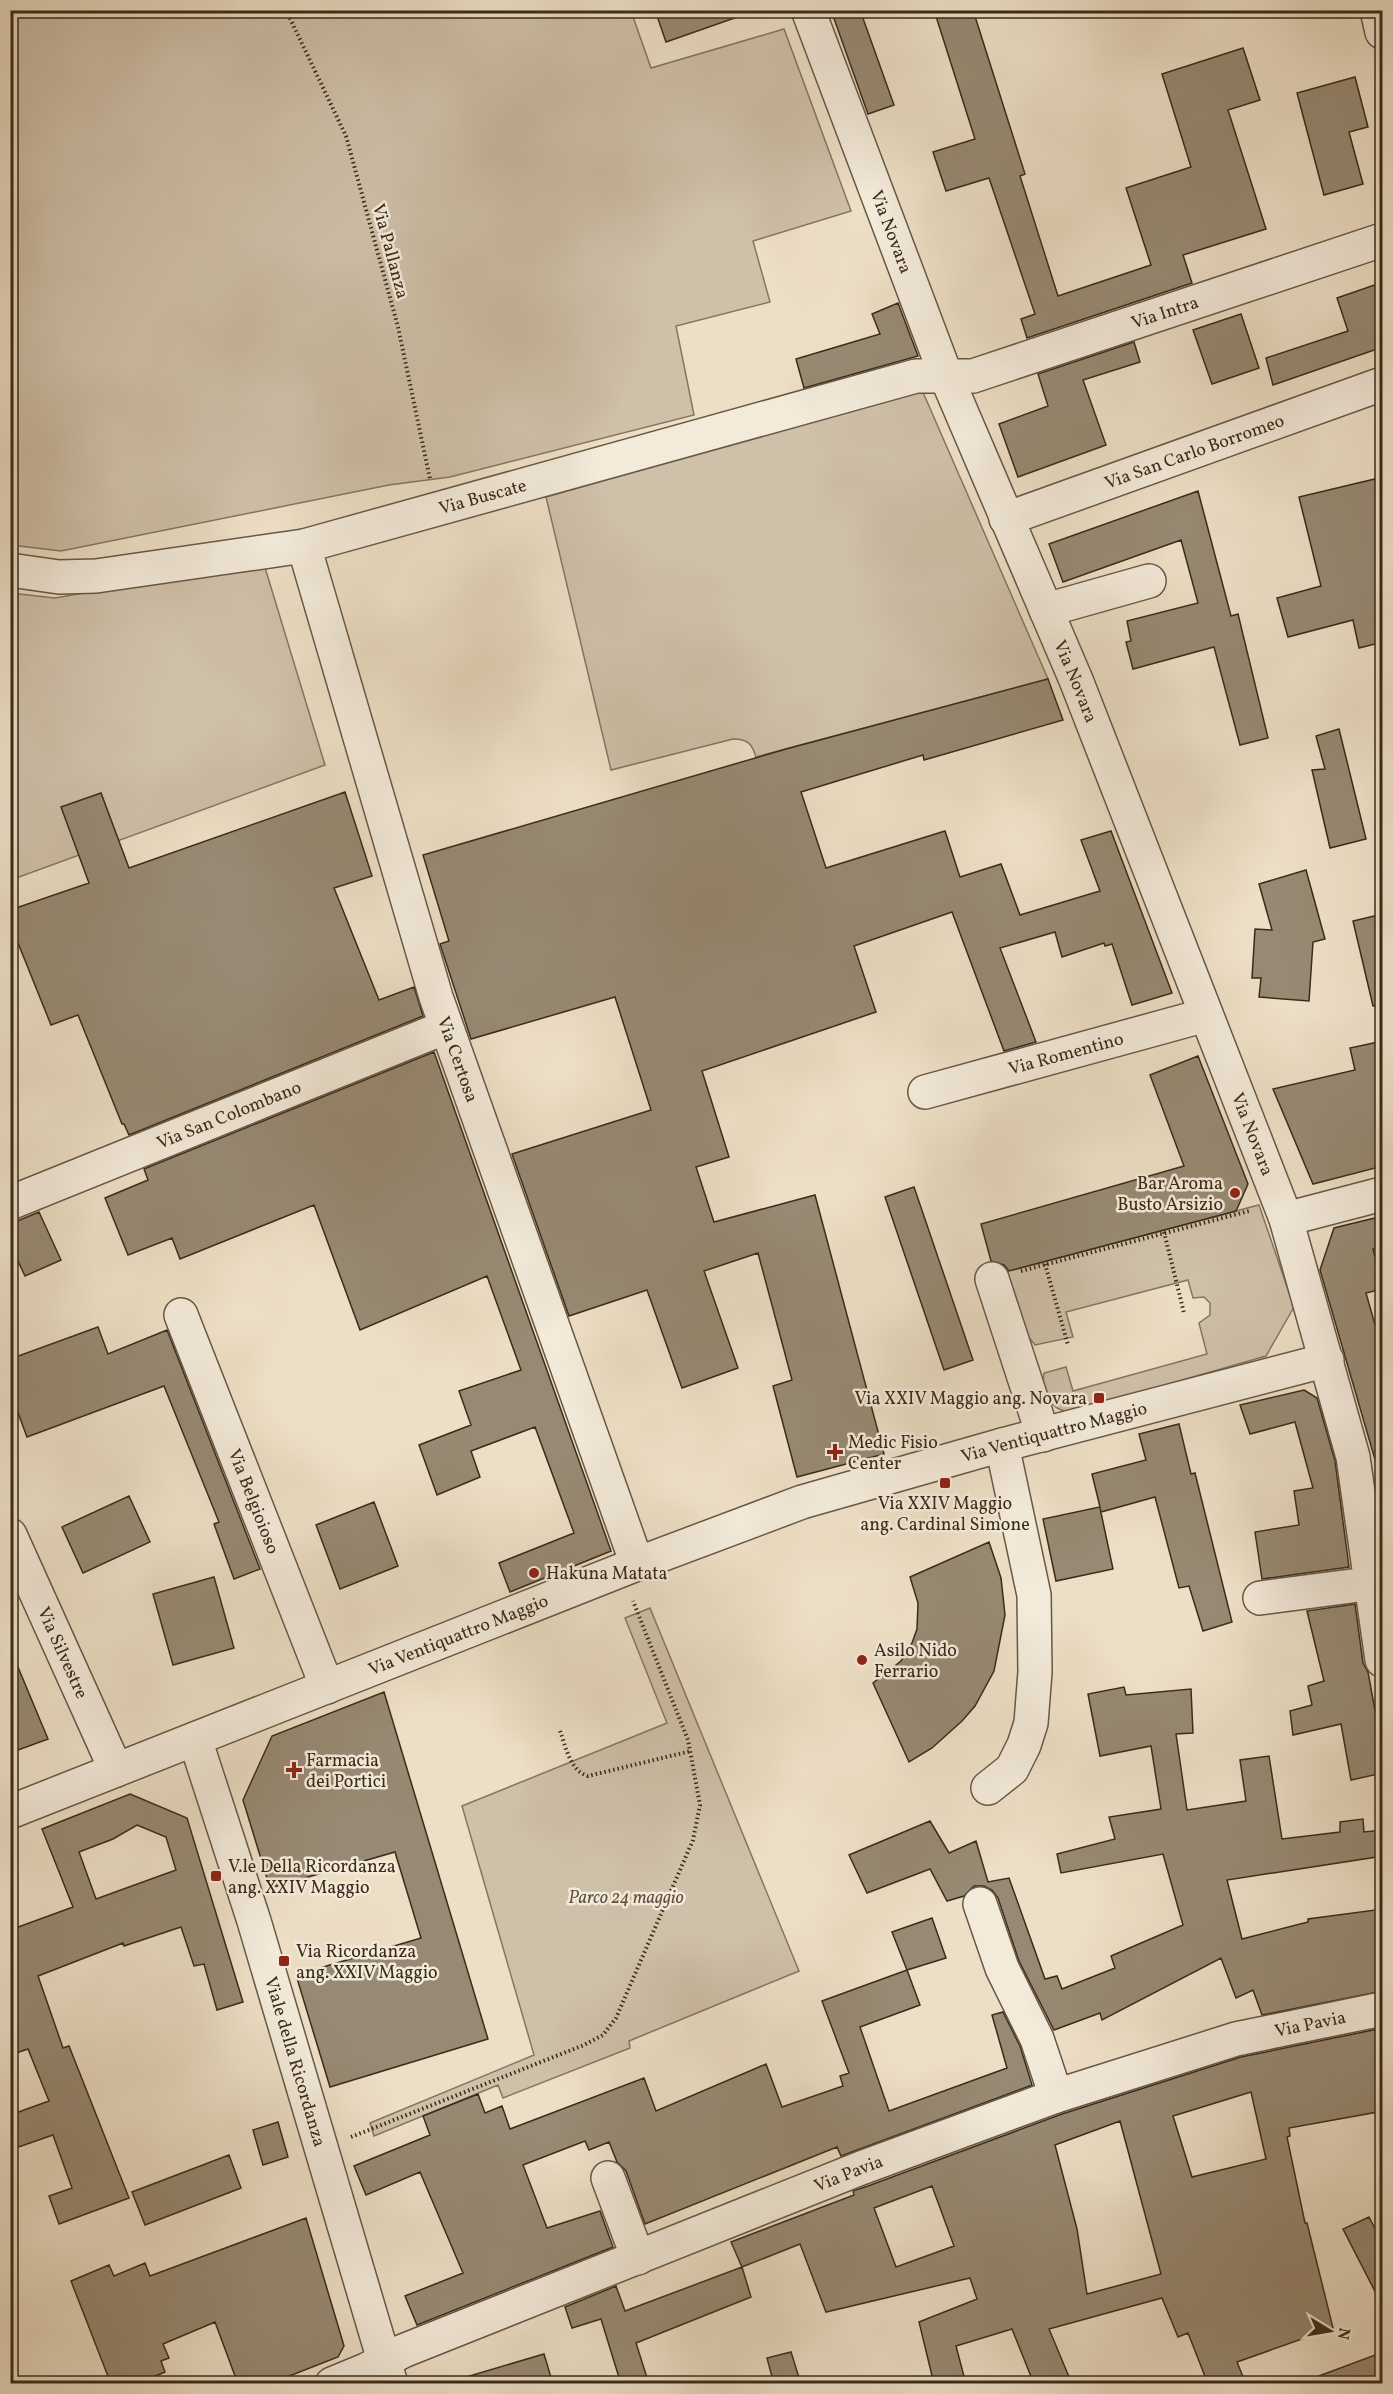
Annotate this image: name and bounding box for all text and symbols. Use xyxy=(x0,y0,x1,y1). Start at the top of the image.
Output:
street label: Via Novara xyxy=(863,187,917,278)
street label: Via Pallanza xyxy=(365,201,414,302)
street label: Via Intra xyxy=(1128,291,1202,336)
street label: Via San Carlo Borromeo xyxy=(1102,409,1288,497)
street label: Via Buscate xyxy=(436,474,530,522)
street label: Via Novara xyxy=(1046,637,1103,727)
street label: Via Certosa xyxy=(430,1013,483,1106)
street label: Via Romentino xyxy=(1006,1027,1127,1083)
street label: Via San Colombano xyxy=(153,1076,305,1156)
street label: Via Novara xyxy=(1224,1089,1279,1180)
place label: Bar Aroma Busto Arsizio xyxy=(1117,1172,1223,1218)
marker: Bar Aroma Busto Arsizio xyxy=(1228,1186,1242,1200)
place label: Via XXIV Maggio ang. Novara xyxy=(855,1387,1087,1412)
marker: Via XXIV Maggio ang. Novara xyxy=(1092,1391,1106,1405)
street label: Via Ventiquattro Maggio xyxy=(958,1397,1150,1470)
place label: Medic Fisio Center xyxy=(848,1431,938,1477)
marker: Medic Fisio Center xyxy=(826,1443,844,1461)
street label: Via Belgioioso xyxy=(221,1445,285,1558)
marker: Via XXIV Maggio ang. Cardinal Simone xyxy=(938,1476,952,1490)
place label: Via XXIV Maggio ang. Cardinal Simone xyxy=(860,1492,1030,1538)
place label: Hakuna Matata xyxy=(546,1562,668,1587)
marker: Hakuna Matata xyxy=(527,1566,541,1580)
street label: Via Ventiquattro Maggio xyxy=(365,1589,552,1683)
street label: Via Silvestre xyxy=(30,1603,93,1703)
place label: Asilo Nido Ferrario xyxy=(874,1639,957,1685)
marker: Asilo Nido Ferrario xyxy=(855,1653,869,1667)
place label: Farmacia dei Portici xyxy=(306,1749,386,1795)
marker: Farmacia dei Portici xyxy=(287,1763,301,1777)
place label: V.le Della Ricordanza ang. XXIV Maggio xyxy=(228,1855,396,1901)
marker: V.le Della Ricordanza ang. XXIV Maggio xyxy=(209,1869,223,1883)
park label: Parco 24 maggio xyxy=(568,1886,684,1911)
place label: Via Ricordanza ang. XXIV Maggio xyxy=(296,1940,438,1986)
marker: Via Ricordanza ang. XXIV Maggio xyxy=(277,1954,291,1968)
street label: Viale della Ricordanza xyxy=(257,1974,331,2150)
street label: Via Pavia xyxy=(1273,2006,1348,2045)
street label: Via Pavia xyxy=(811,2150,887,2199)
north arrow xyxy=(1300,2301,1360,2361)
text: N xyxy=(1331,2326,1355,2342)

